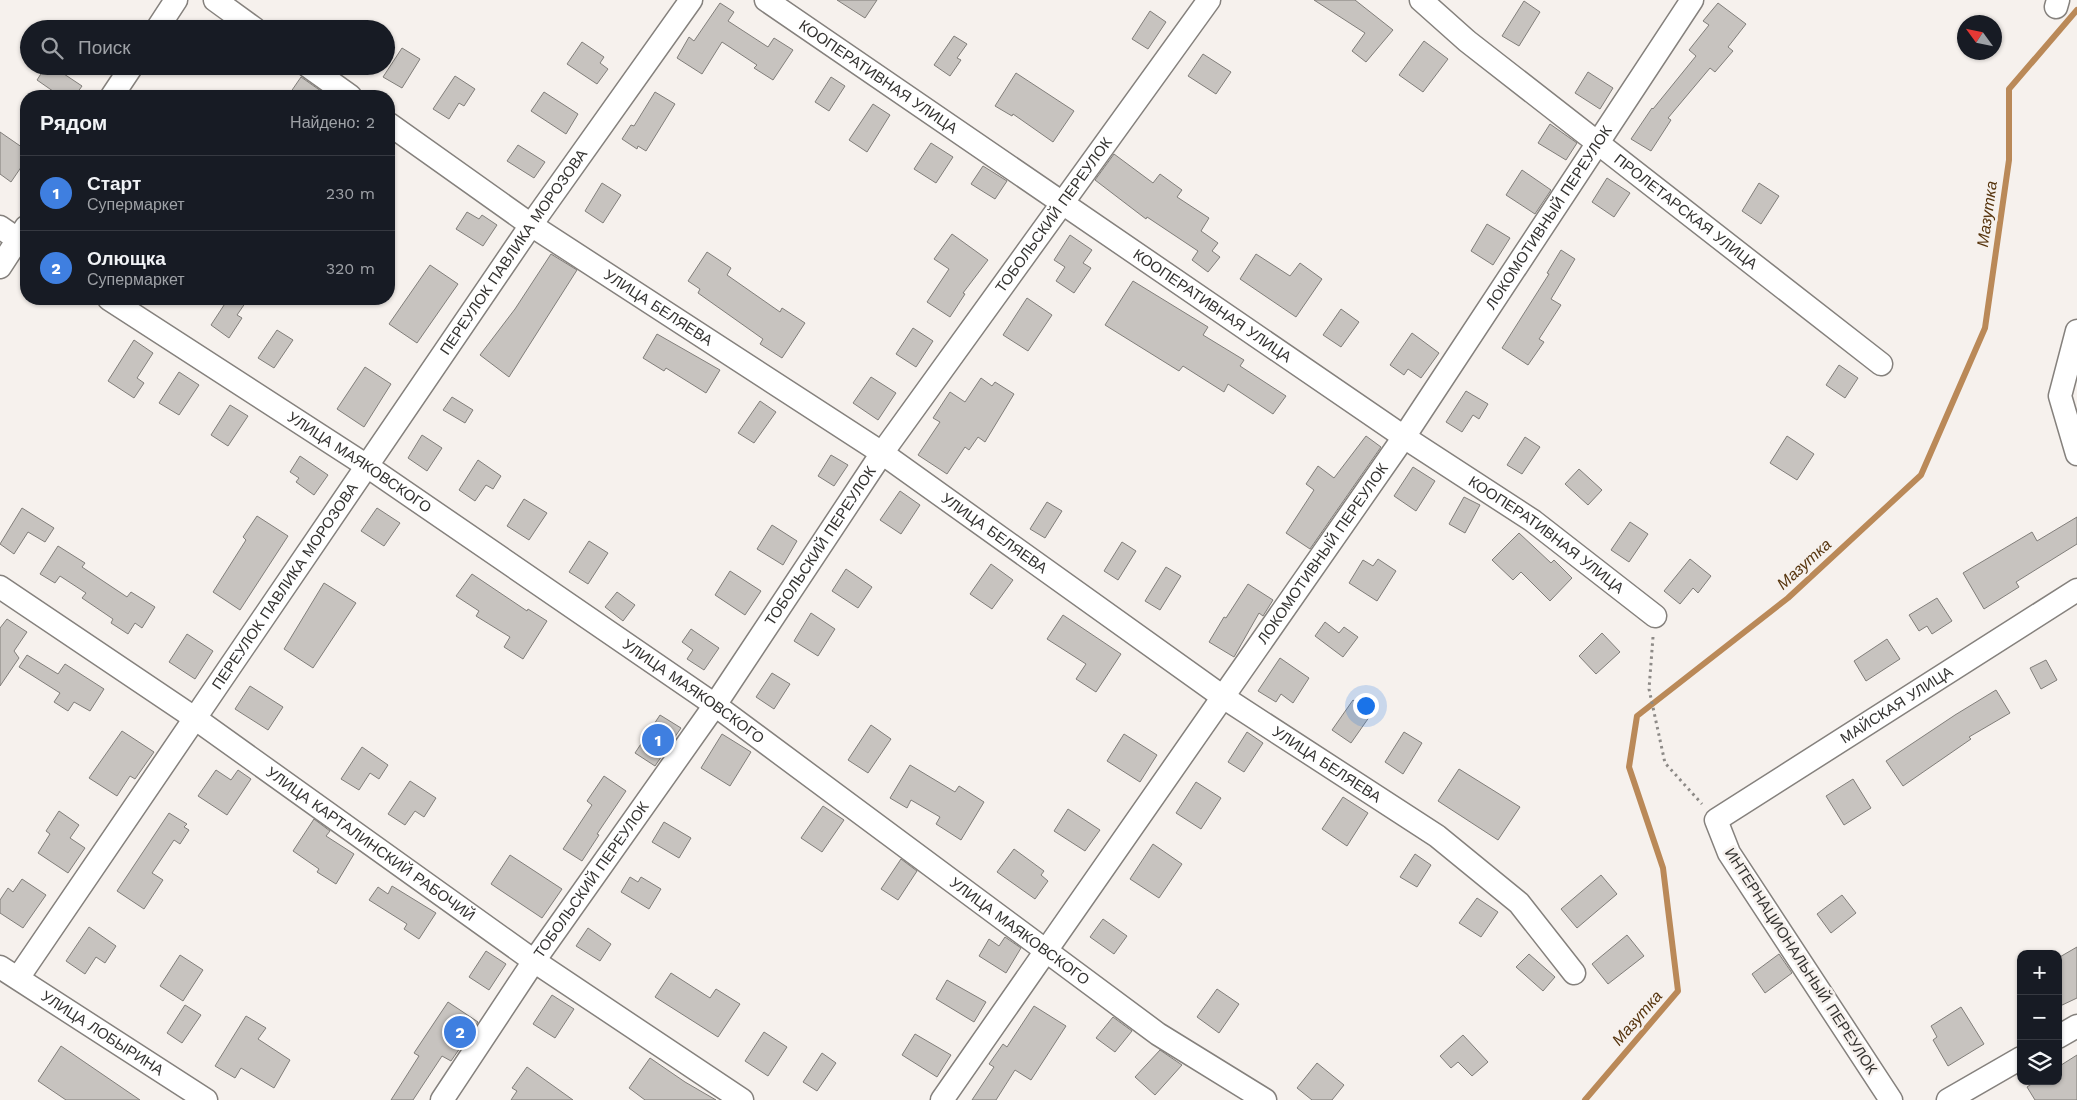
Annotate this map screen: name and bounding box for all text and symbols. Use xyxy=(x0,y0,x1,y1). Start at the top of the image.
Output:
north arrow xyxy=(1957,15,2002,60)
street label: КООПЕРАТИВНАЯ УЛИЦА xyxy=(796,16,961,137)
search box xyxy=(20,20,395,75)
icon: search xyxy=(38,34,66,62)
text: Поиск xyxy=(78,36,131,59)
text: Рядом xyxy=(40,110,107,135)
text: Найдено: 2 xyxy=(290,113,375,132)
street label: ЛОКОМОТИВНЫЙ ПЕРЕУЛОК xyxy=(1482,122,1616,313)
street label: ТОБОЛЬСКИЙ ПЕРЕУЛОК xyxy=(992,134,1116,296)
street label: ПЕРЕУЛОК ПАВЛИКА МОРОЗОВА xyxy=(436,146,591,358)
street label: ПРОЛЕТАРСКАЯ УЛИЦА xyxy=(1610,150,1761,273)
text: Старт xyxy=(87,172,141,195)
water label: Мазутка xyxy=(1973,180,2001,248)
text: 1 xyxy=(53,184,59,203)
text: 230 m xyxy=(326,184,375,203)
text: Супермаркет xyxy=(87,195,185,214)
street label: КООПЕРАТИВНАЯ УЛИЦА xyxy=(1130,245,1295,366)
text: Олющка xyxy=(87,247,166,270)
text: 2 xyxy=(51,259,61,278)
text: 320 m xyxy=(326,259,375,278)
street label: УЛИЦА БЕЛЯЕВА xyxy=(601,266,716,350)
text: Супермаркет xyxy=(87,270,185,289)
street label: УЛИЦА МАЯКОВСКОГО xyxy=(284,408,435,517)
street label: ЛОКОМОТИВНЫЙ ПЕРЕУЛОК xyxy=(1254,460,1392,647)
street label: ТОБОЛЬСКИЙ ПЕРЕУЛОК xyxy=(761,463,880,629)
street label: КООПЕРАТИВНАЯ УЛИЦА xyxy=(1465,472,1628,597)
street label: ПЕРЕУЛОК ПАВЛИКА МОРОЗОВА xyxy=(208,480,362,693)
street label: УЛИЦА БЕЛЯЕВА xyxy=(938,489,1051,577)
water label: Мазутка xyxy=(1773,535,1835,593)
street label: УЛИЦА МАЯКОВСКОГО xyxy=(619,635,768,747)
street label: МАЙСКАЯ УЛИЦА xyxy=(1837,663,1956,747)
your location xyxy=(1353,693,1379,719)
pin: 1 xyxy=(642,721,674,759)
street label: УЛИЦА БЕЛЯЕВА xyxy=(1269,723,1385,806)
street label: УЛИЦА КАРТАЛИНСКИЙ РАБОЧИЙ xyxy=(263,763,478,925)
street label: ТОБОЛЬСКИЙ ПЕРЕУЛОК xyxy=(530,798,653,962)
street label: ИНТЕРНАЦИОНАЛЬНЫЙ ПЕРЕУЛОК xyxy=(1721,845,1881,1078)
street label: УЛИЦА МАЯКОВСКОГО xyxy=(946,874,1093,989)
map controls xyxy=(2017,950,2062,1085)
button: + xyxy=(2017,950,2062,995)
street label: УЛИЦА ЛОБЫРИНА xyxy=(38,987,167,1079)
water label: Мазутка xyxy=(1608,987,1666,1049)
button: − xyxy=(2017,995,2062,1040)
pin: 2 xyxy=(444,1013,476,1051)
button: layers xyxy=(2017,1040,2062,1085)

